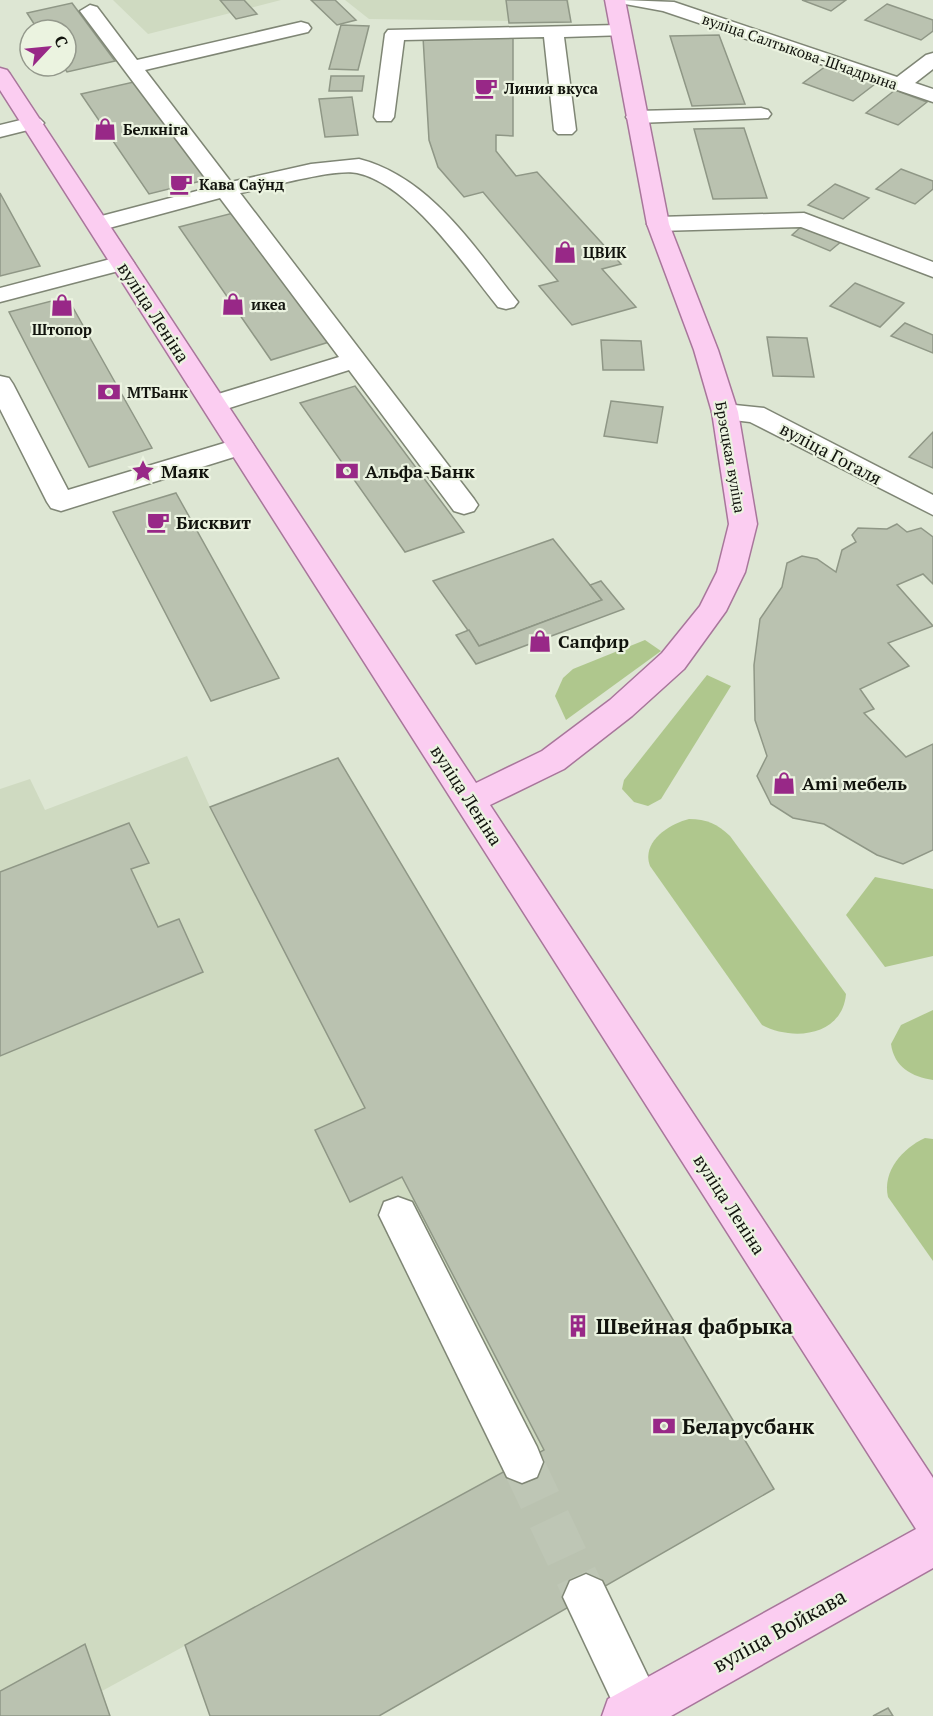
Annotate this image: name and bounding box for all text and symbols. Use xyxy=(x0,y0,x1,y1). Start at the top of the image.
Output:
street label: вуліца Салтыкова-Шчадрына xyxy=(700,8,901,94)
north arrow xyxy=(18,18,78,78)
text: С xyxy=(49,32,74,51)
cafe icon: Линия вкуса xyxy=(473,75,499,101)
place label: Линия вкуса xyxy=(503,78,599,98)
shop icon: Белкніга xyxy=(92,116,118,142)
place label: Белкніга xyxy=(123,119,189,139)
cafe icon: Кава Саўнд xyxy=(168,171,194,197)
place label: Кава Саўнд xyxy=(199,174,284,194)
shop icon: ЦВИК xyxy=(552,239,578,265)
place label: ЦВИК xyxy=(583,242,627,262)
street label: вуліца Леніна xyxy=(113,257,195,367)
shop icon: икеа xyxy=(220,291,246,317)
shop icon: Штопор xyxy=(49,292,75,318)
place label: икеа xyxy=(251,294,287,314)
place label: Штопор xyxy=(32,319,92,339)
bank icon: МТБанк xyxy=(96,379,122,405)
place label: МТБанк xyxy=(127,382,188,402)
street label: Брэсцкая вуліца xyxy=(711,400,751,515)
street label: вуліца Гогаля xyxy=(776,416,886,490)
place icon: Маяк xyxy=(130,458,156,484)
bank icon: Альфа-Банк xyxy=(334,458,360,484)
place label: Маяк xyxy=(161,459,209,483)
place label: Альфа-Банк xyxy=(365,459,475,483)
cafe icon: Бисквит xyxy=(145,509,171,535)
place label: Бисквит xyxy=(176,510,251,534)
shop icon: Сапфир xyxy=(527,628,553,654)
place label: Сапфир xyxy=(558,629,629,653)
street label: вуліца Леніна xyxy=(426,740,508,850)
shop icon: Аmi мебель xyxy=(771,770,797,796)
place label: Аmi мебель xyxy=(802,771,907,795)
street label: вуліца Леніна xyxy=(689,1149,771,1259)
place label: Швейная фабрыка xyxy=(596,1312,793,1340)
building icon: Швейная фабрыка xyxy=(565,1313,591,1339)
place label: Беларусбанк xyxy=(682,1412,815,1440)
bank icon: Беларусбанк xyxy=(651,1413,677,1439)
street label: вуліца Войкава xyxy=(707,1582,851,1678)

